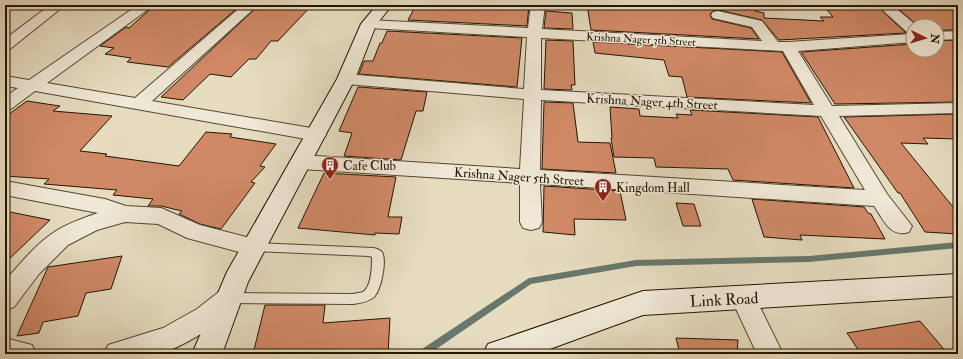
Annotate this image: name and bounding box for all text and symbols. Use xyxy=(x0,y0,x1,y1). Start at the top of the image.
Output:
north arrow xyxy=(905,18,945,58)
street label: Krishna Nager 3th Street xyxy=(586,30,696,49)
text: N xyxy=(927,32,941,45)
street label: Krishna Nager 4th Street xyxy=(586,91,718,113)
building icon: Cafe Club xyxy=(320,155,340,180)
place label: Cafe Club xyxy=(343,158,396,174)
street label: Krishna Nager 5th Street xyxy=(453,164,584,190)
building icon: Kingdom Hall xyxy=(593,177,613,202)
place label: Kingdom Hall xyxy=(616,180,690,196)
street label: Link Road xyxy=(689,288,759,312)

